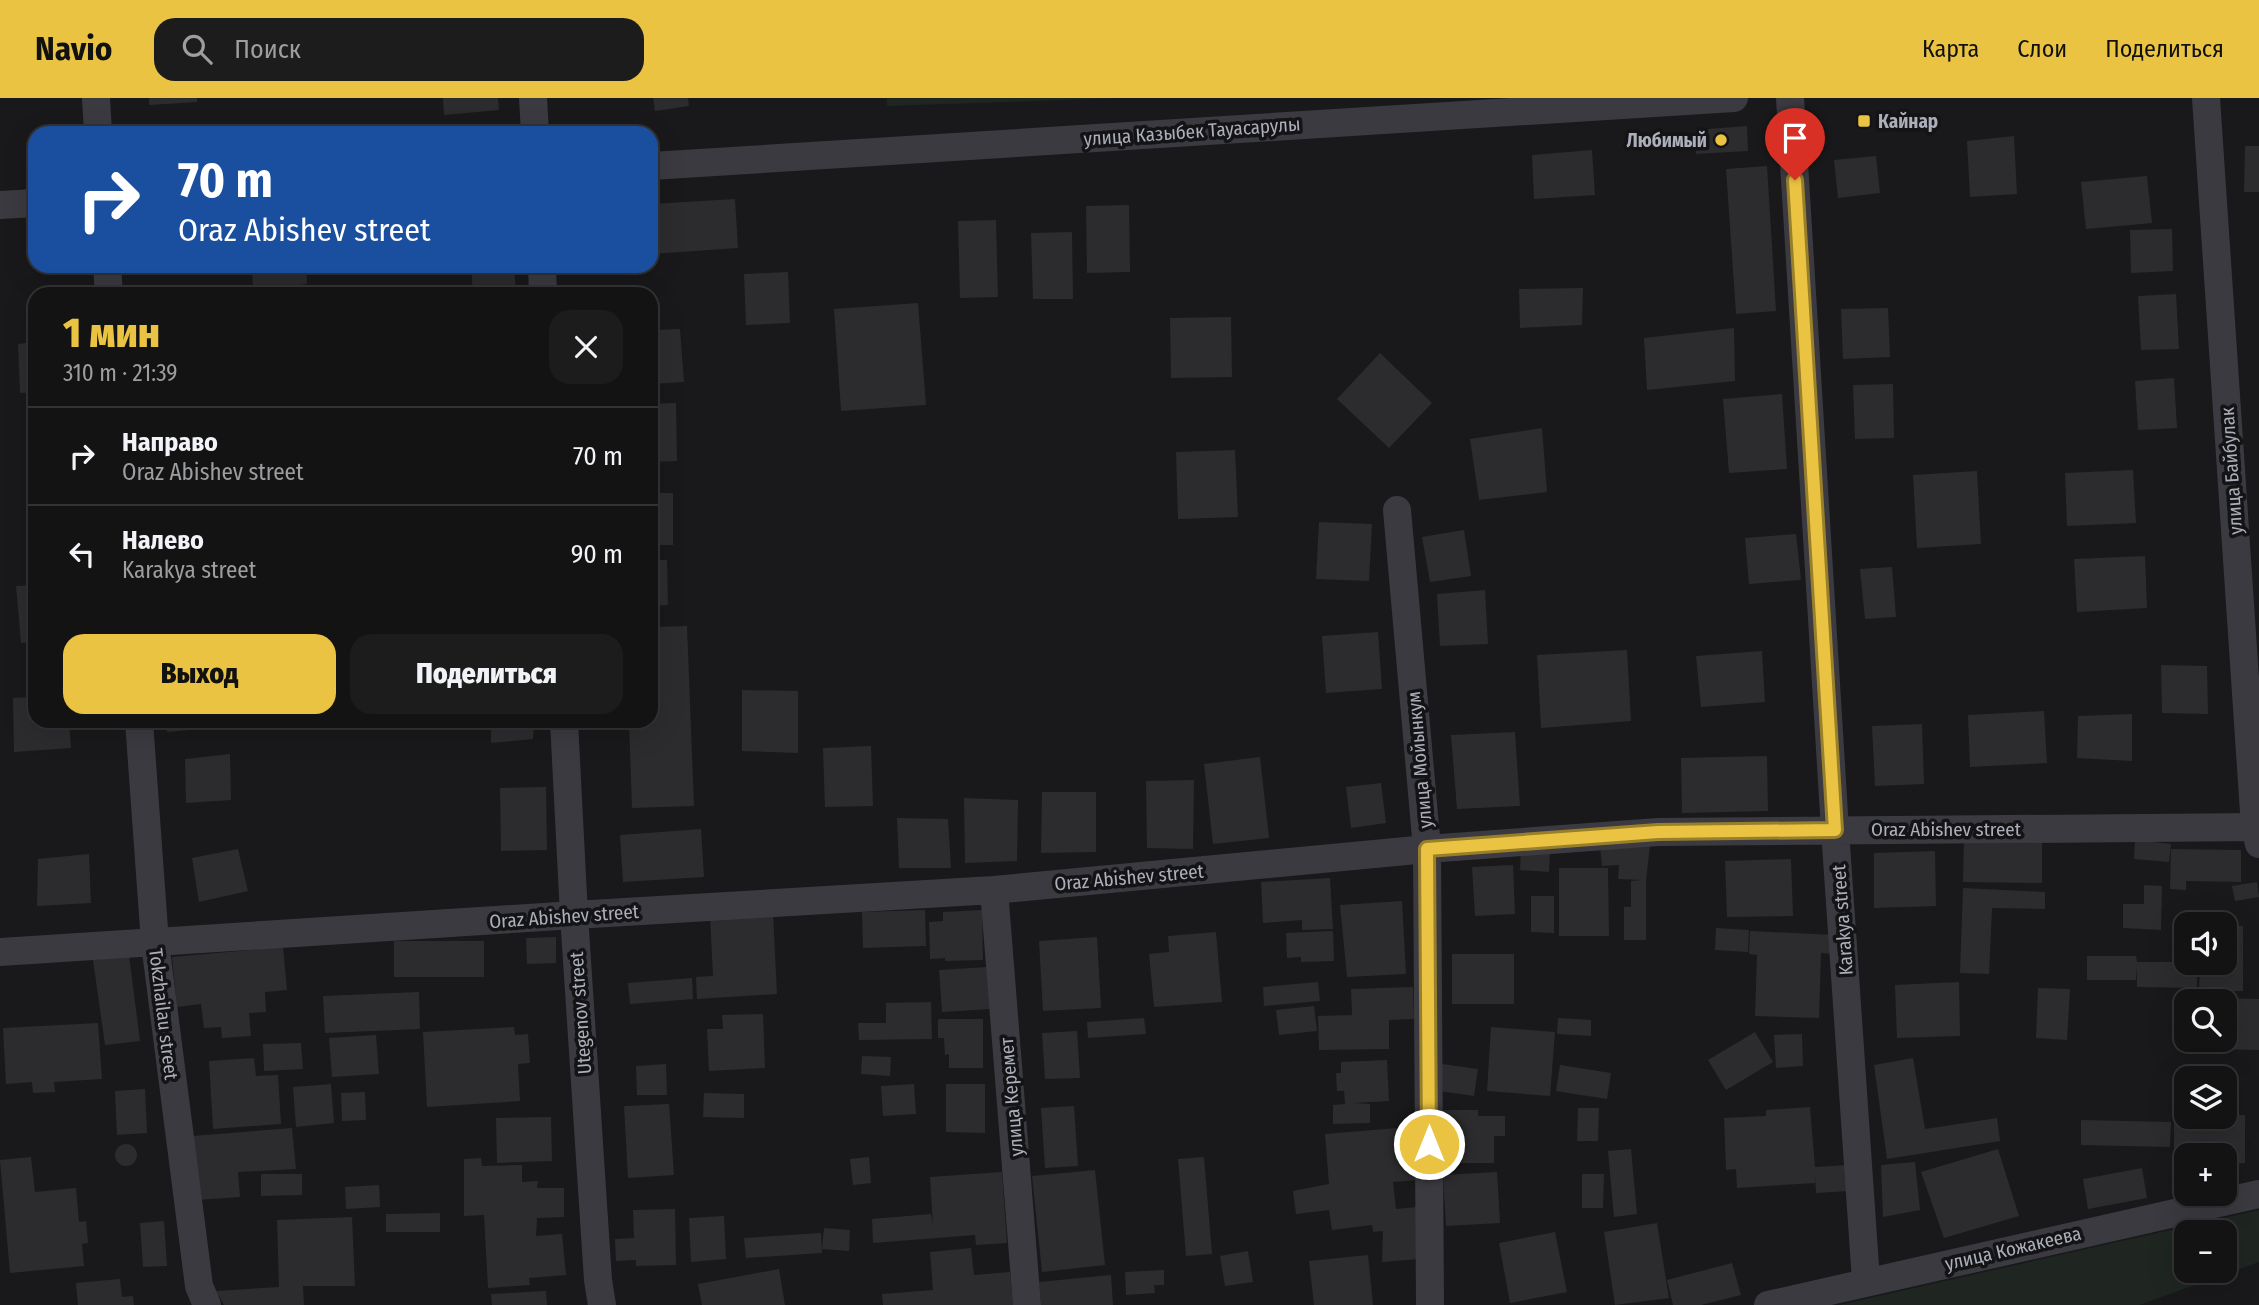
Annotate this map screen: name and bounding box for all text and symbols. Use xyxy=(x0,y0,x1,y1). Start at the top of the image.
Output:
search box xyxy=(154,18,644,81)
text: Navio xyxy=(35,29,112,69)
icon: search xyxy=(178,30,216,68)
text: Поиск xyxy=(234,34,301,65)
text: Карта xyxy=(1922,35,1979,63)
text: Слои xyxy=(2017,35,2067,63)
text: Поделиться xyxy=(2105,35,2224,63)
pin xyxy=(1765,108,1825,180)
place label: Кайнар xyxy=(1878,110,1938,133)
street label: улица Казыбек Тауасарулы xyxy=(1083,112,1301,151)
marker: Кайнар xyxy=(1856,113,1872,129)
icon: arrive xyxy=(1776,119,1814,157)
place label: Любимый xyxy=(1627,129,1707,152)
marker: Любимый xyxy=(1713,132,1729,148)
text: 70 m xyxy=(178,151,273,210)
icon: right xyxy=(63,154,154,245)
text: Oraz Abishev street xyxy=(178,211,430,249)
text: 1 мин xyxy=(63,308,160,358)
button: close xyxy=(549,310,623,384)
text: 310 m · 21:39 xyxy=(63,359,178,387)
street label: улица Байбулак xyxy=(2216,406,2247,535)
text: Направо xyxy=(122,427,218,458)
icon: right xyxy=(63,437,101,475)
text: 70 m xyxy=(573,441,623,472)
text: Oraz Abishev street xyxy=(122,458,303,486)
text: Налево xyxy=(122,525,204,556)
icon: left xyxy=(63,535,101,573)
text: 90 m xyxy=(571,539,623,570)
text: Karakya street xyxy=(122,556,256,584)
button: Выход xyxy=(63,634,336,714)
button: Поделиться xyxy=(350,634,623,714)
street label: улица Мойынкум xyxy=(1402,691,1437,829)
street label: Oraz Abishev street xyxy=(1871,818,2022,841)
street label: Oraz Abishev street xyxy=(1053,859,1205,895)
street label: Karakya street xyxy=(1827,863,1858,976)
street label: Oraz Abishev street xyxy=(488,900,640,933)
map controls xyxy=(2174,912,2237,1283)
button: sound xyxy=(2174,912,2237,975)
street label: Tokzhailau street xyxy=(144,947,183,1082)
street label: Utegenov street xyxy=(565,950,596,1075)
button: search xyxy=(2174,989,2237,1052)
street label: улица Керемет xyxy=(995,1036,1028,1157)
button: layers xyxy=(2174,1066,2237,1129)
position arrow xyxy=(1392,1107,1466,1181)
button: + xyxy=(2174,1143,2237,1206)
button: − xyxy=(2174,1220,2237,1283)
street label: улица Кожакеева xyxy=(1943,1222,2083,1275)

